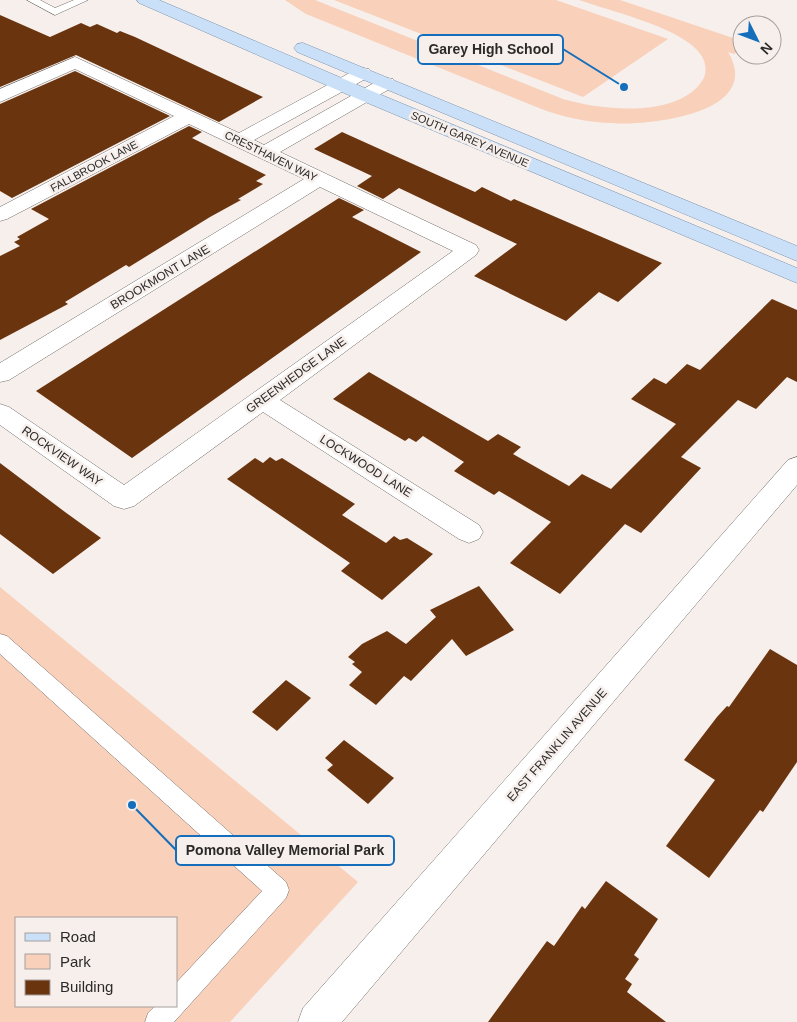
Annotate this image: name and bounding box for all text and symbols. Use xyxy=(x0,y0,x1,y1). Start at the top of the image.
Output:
north arrow xyxy=(732,15,782,65)
callout: Garey High School xyxy=(418,35,563,64)
text: N xyxy=(757,40,776,58)
text: Garey High School xyxy=(428,41,554,57)
street label: SOUTH GAREY AVENUE xyxy=(409,109,531,169)
street label: CRESTHAVEN WAY xyxy=(223,128,320,184)
street label: FALLBROOK LANE xyxy=(48,138,140,194)
street label: BROOKMONT LANE xyxy=(108,242,212,312)
street label: GREENHEDGE LANE xyxy=(243,334,349,416)
street label: ROCKVIEW WAY xyxy=(19,423,105,489)
street label: LOCKWOOD LANE xyxy=(317,432,415,500)
street label: EAST FRANKLIN AVENUE xyxy=(504,686,610,804)
callout: Pomona Valley Memorial Park xyxy=(176,836,394,865)
text: Pomona Valley Memorial Park xyxy=(186,842,384,858)
legend xyxy=(15,917,178,1007)
text: Road xyxy=(60,928,96,945)
text: Park xyxy=(60,953,91,970)
text: Building xyxy=(60,978,113,995)

